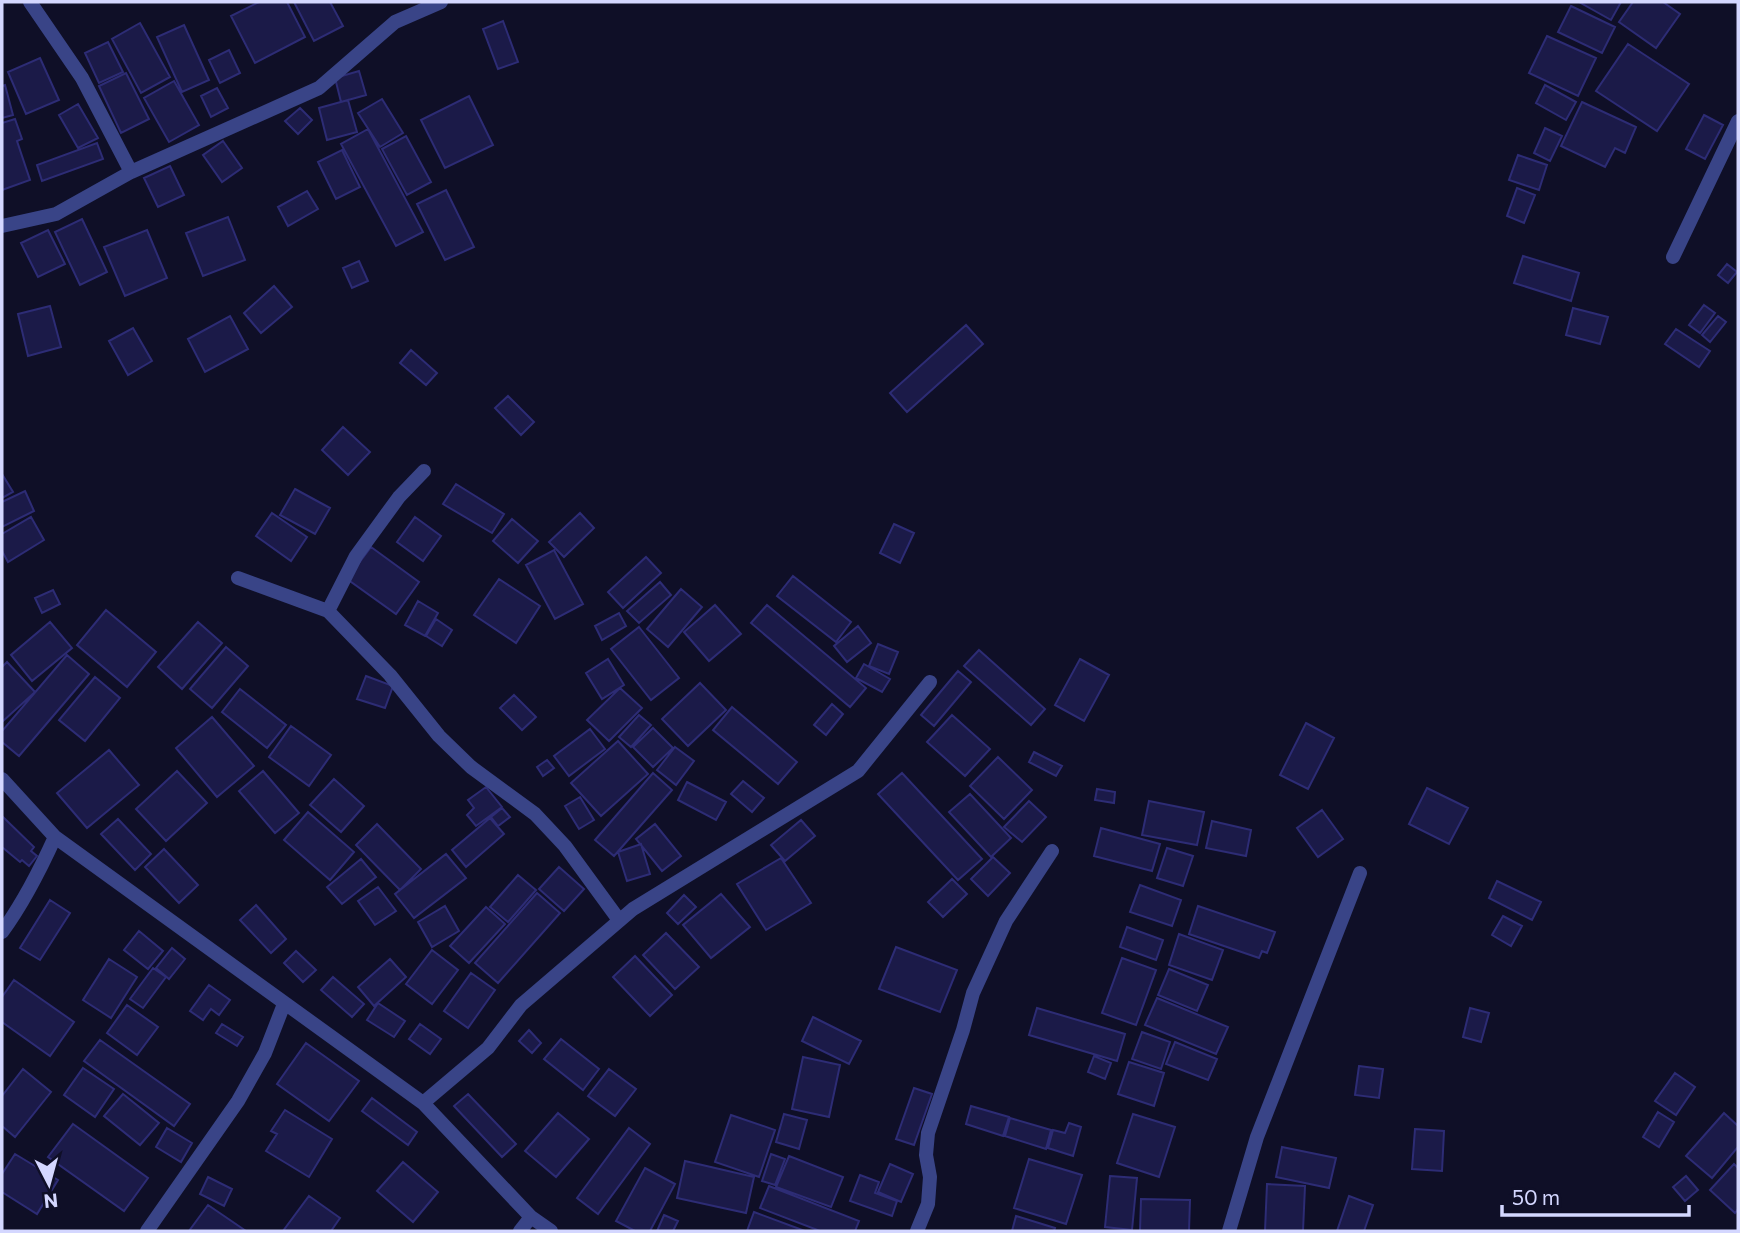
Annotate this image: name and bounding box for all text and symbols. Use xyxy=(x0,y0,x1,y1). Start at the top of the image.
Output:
north arrow xyxy=(14,1149,84,1219)
scale bar xyxy=(1502,1174,1689,1218)
text: 50 m xyxy=(1512,1184,1560,1209)
text: N xyxy=(43,1189,59,1214)

